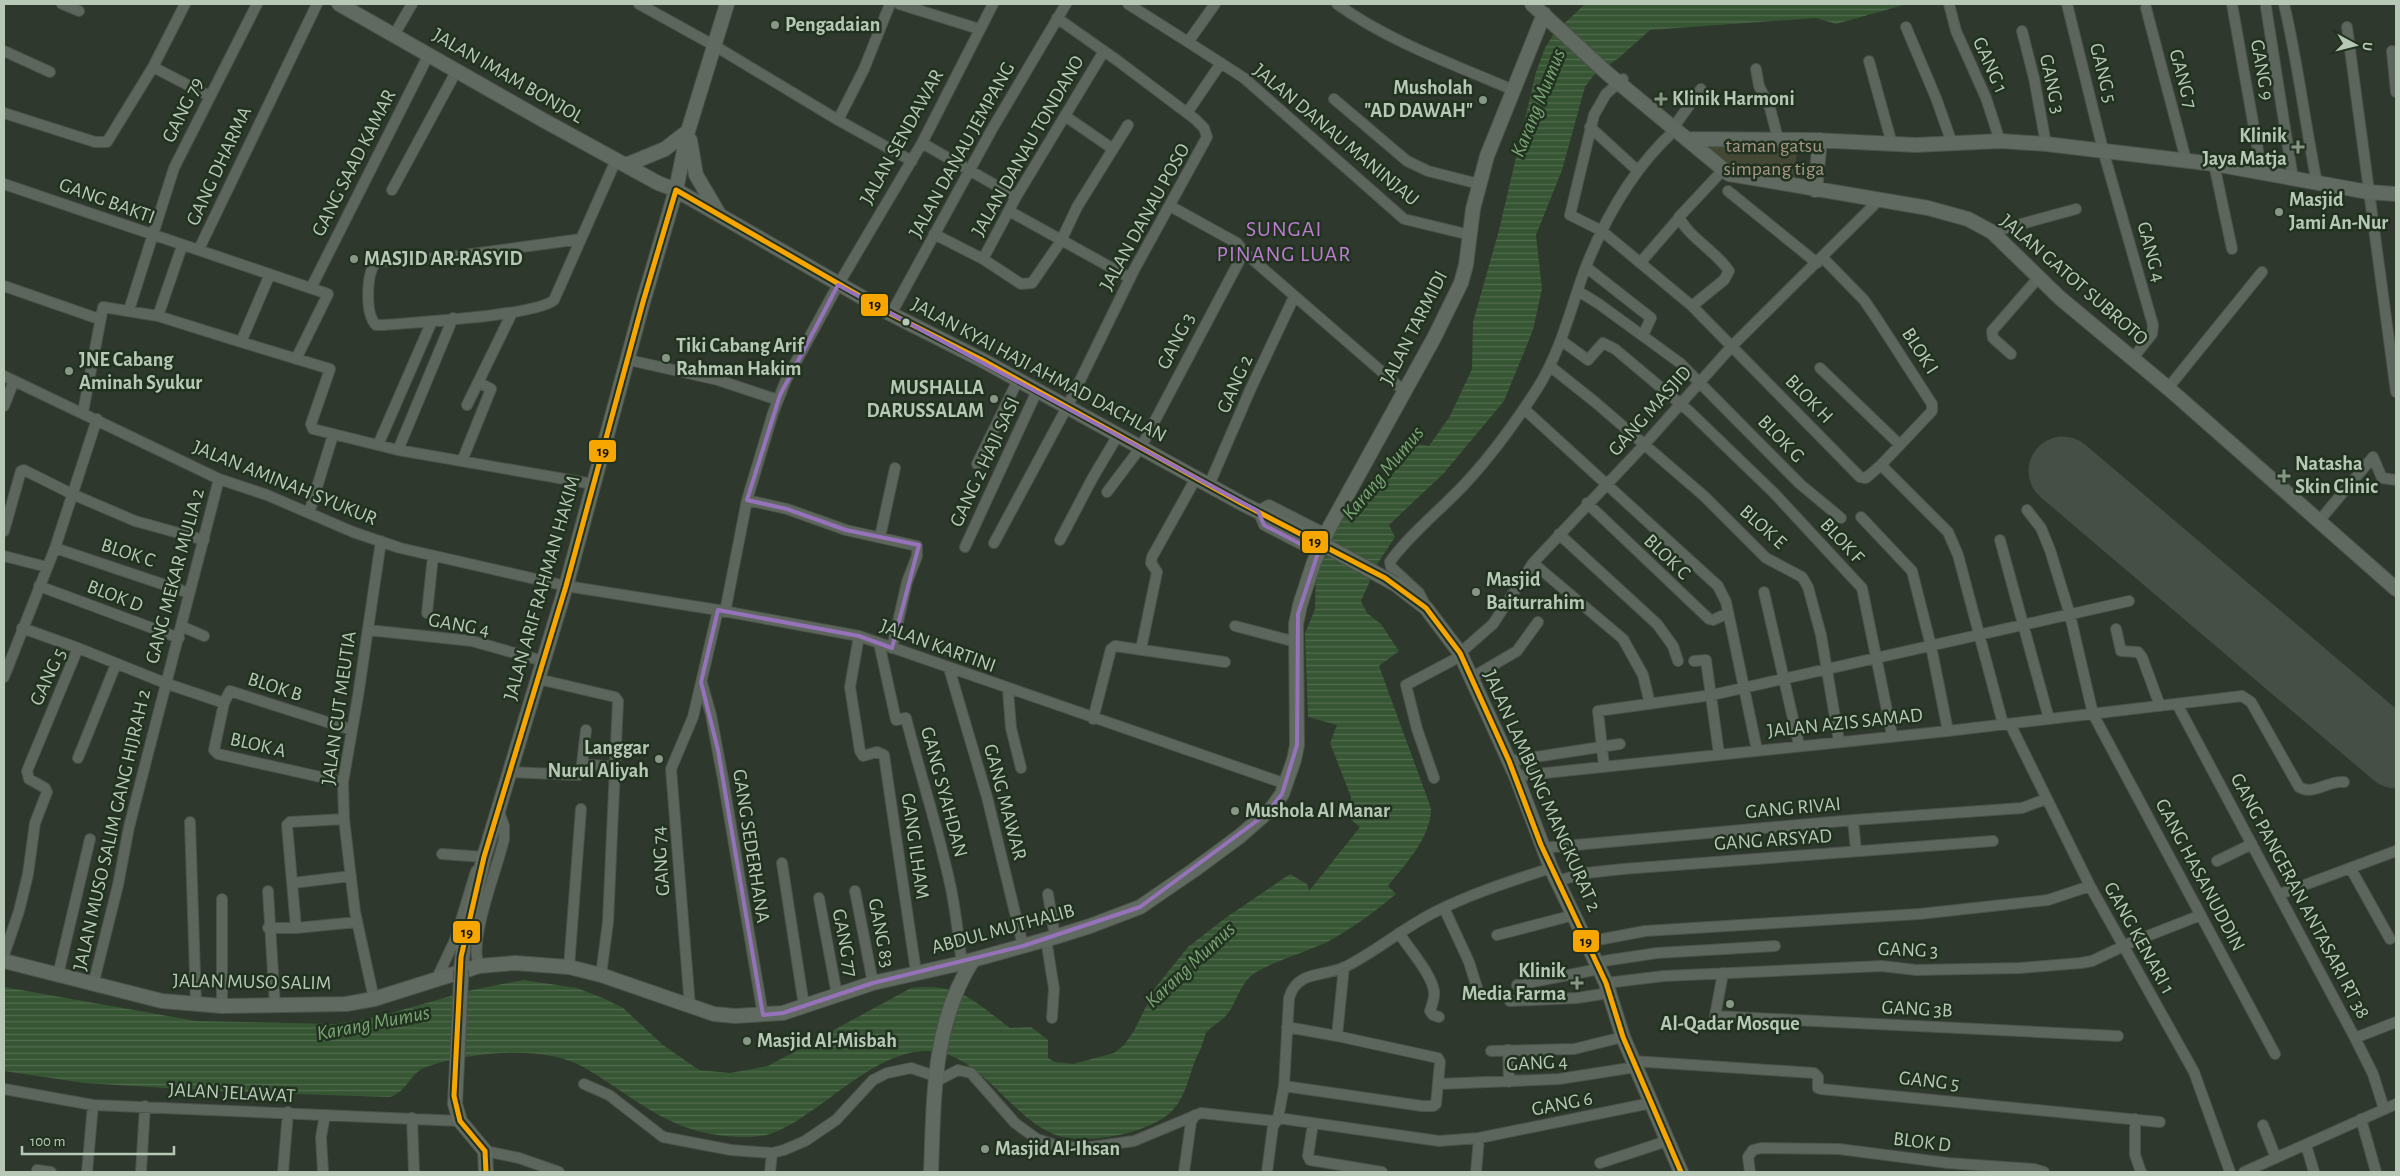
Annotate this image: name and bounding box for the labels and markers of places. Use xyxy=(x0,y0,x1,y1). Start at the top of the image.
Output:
place label: Pengadaian xyxy=(785,15,880,35)
marker: Pengadaian xyxy=(769,19,781,31)
place label: Musholah "AD DAWAH" xyxy=(1364,78,1473,121)
place label: Klinik Harmoni xyxy=(1672,89,1795,109)
marker: Klinik Harmoni xyxy=(1654,92,1668,106)
marker: Musholah "AD DAWAH" xyxy=(1477,94,1489,106)
place label: Klinik Jaya Matja xyxy=(2202,126,2287,169)
marker: Klinik Jaya Matja xyxy=(2291,140,2305,154)
place label: Masjid Jami An-Nur xyxy=(2289,190,2388,233)
marker: Masjid Jami An-Nur xyxy=(2273,206,2285,218)
place label: MASJID AR-RASYID xyxy=(364,249,523,269)
marker: MASJID AR-RASYID xyxy=(348,253,360,265)
unlabelled marker xyxy=(901,317,911,327)
place label: Tiki Cabang Arif Rahman Hakim xyxy=(676,336,805,379)
place label: JNE Cabang Aminah Syukur xyxy=(79,350,202,393)
marker: Tiki Cabang Arif Rahman Hakim xyxy=(660,352,672,364)
marker: JNE Cabang Aminah Syukur xyxy=(63,365,75,377)
place label: MUSHALLA DARUSSALAM xyxy=(866,378,984,421)
marker: MUSHALLA DARUSSALAM xyxy=(988,393,1000,405)
place label: Natasha Skin Clinic xyxy=(2295,454,2378,497)
marker: Natasha Skin Clinic xyxy=(2277,469,2291,483)
place label: Masjid Baiturrahim xyxy=(1486,570,1585,613)
marker: Masjid Baiturrahim xyxy=(1470,586,1482,598)
place label: Langgar Nurul Aliyah xyxy=(548,738,649,781)
marker: Langgar Nurul Aliyah xyxy=(653,753,665,765)
place label: Mushola Al Manar xyxy=(1245,801,1390,821)
marker: Mushola Al Manar xyxy=(1229,805,1241,817)
place label: Klinik Media Farma xyxy=(1462,961,1566,1004)
marker: Klinik Media Farma xyxy=(1570,976,1584,990)
marker: Al-Qadar Mosque xyxy=(1724,998,1736,1010)
place label: Al-Qadar Mosque xyxy=(1660,1014,1800,1035)
place label: Masjid Al-Misbah xyxy=(757,1031,897,1051)
marker: Masjid Al-Misbah xyxy=(741,1035,753,1047)
place label: Masjid Al-Ihsan xyxy=(995,1139,1120,1159)
marker: Masjid Al-Ihsan xyxy=(979,1143,991,1155)

